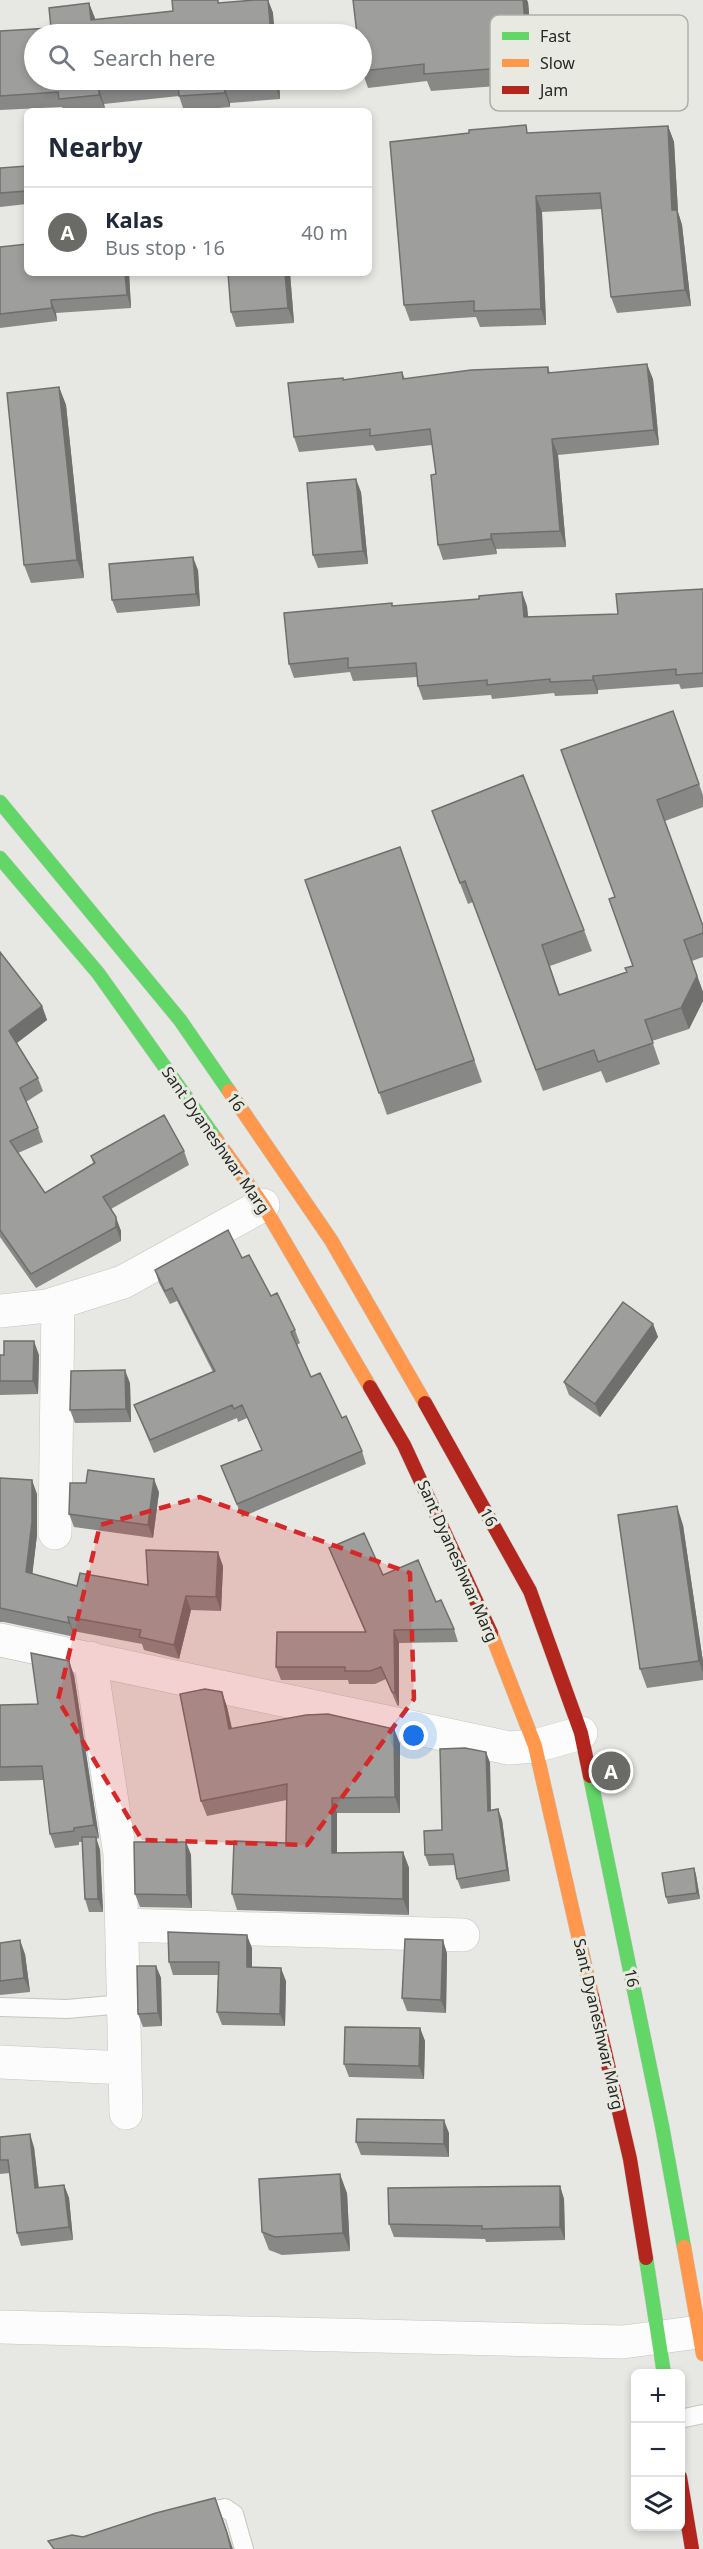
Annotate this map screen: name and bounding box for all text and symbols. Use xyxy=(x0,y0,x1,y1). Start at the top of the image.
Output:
legend xyxy=(490,15,688,111)
search box xyxy=(24,24,372,90)
text: Fast xyxy=(540,25,571,47)
icon: search xyxy=(45,41,78,74)
text: Search here xyxy=(93,42,215,72)
text: Slow xyxy=(540,52,575,74)
text: Jam xyxy=(538,79,568,101)
text: Nearby xyxy=(48,129,143,165)
text: Kalas xyxy=(105,204,164,234)
text: A xyxy=(61,219,74,246)
text: 40 m xyxy=(301,219,348,246)
text: Bus stop · 16 xyxy=(105,234,225,261)
street label: Sant Dyaneshwar Marg xyxy=(157,1062,275,1218)
street label: 16 xyxy=(222,1088,250,1116)
street label: Sant Dyaneshwar Marg xyxy=(412,1477,504,1645)
street label: 16 xyxy=(475,1504,503,1530)
your location xyxy=(399,1721,428,1750)
pin: A xyxy=(592,1748,630,1794)
street label: Sant Dyaneshwar Marg xyxy=(569,1936,629,2112)
street label: 16 xyxy=(619,1967,645,1989)
map controls xyxy=(631,2369,685,2531)
button: + xyxy=(631,2369,685,2423)
button: − xyxy=(631,2423,685,2477)
button: layers xyxy=(631,2477,685,2531)

